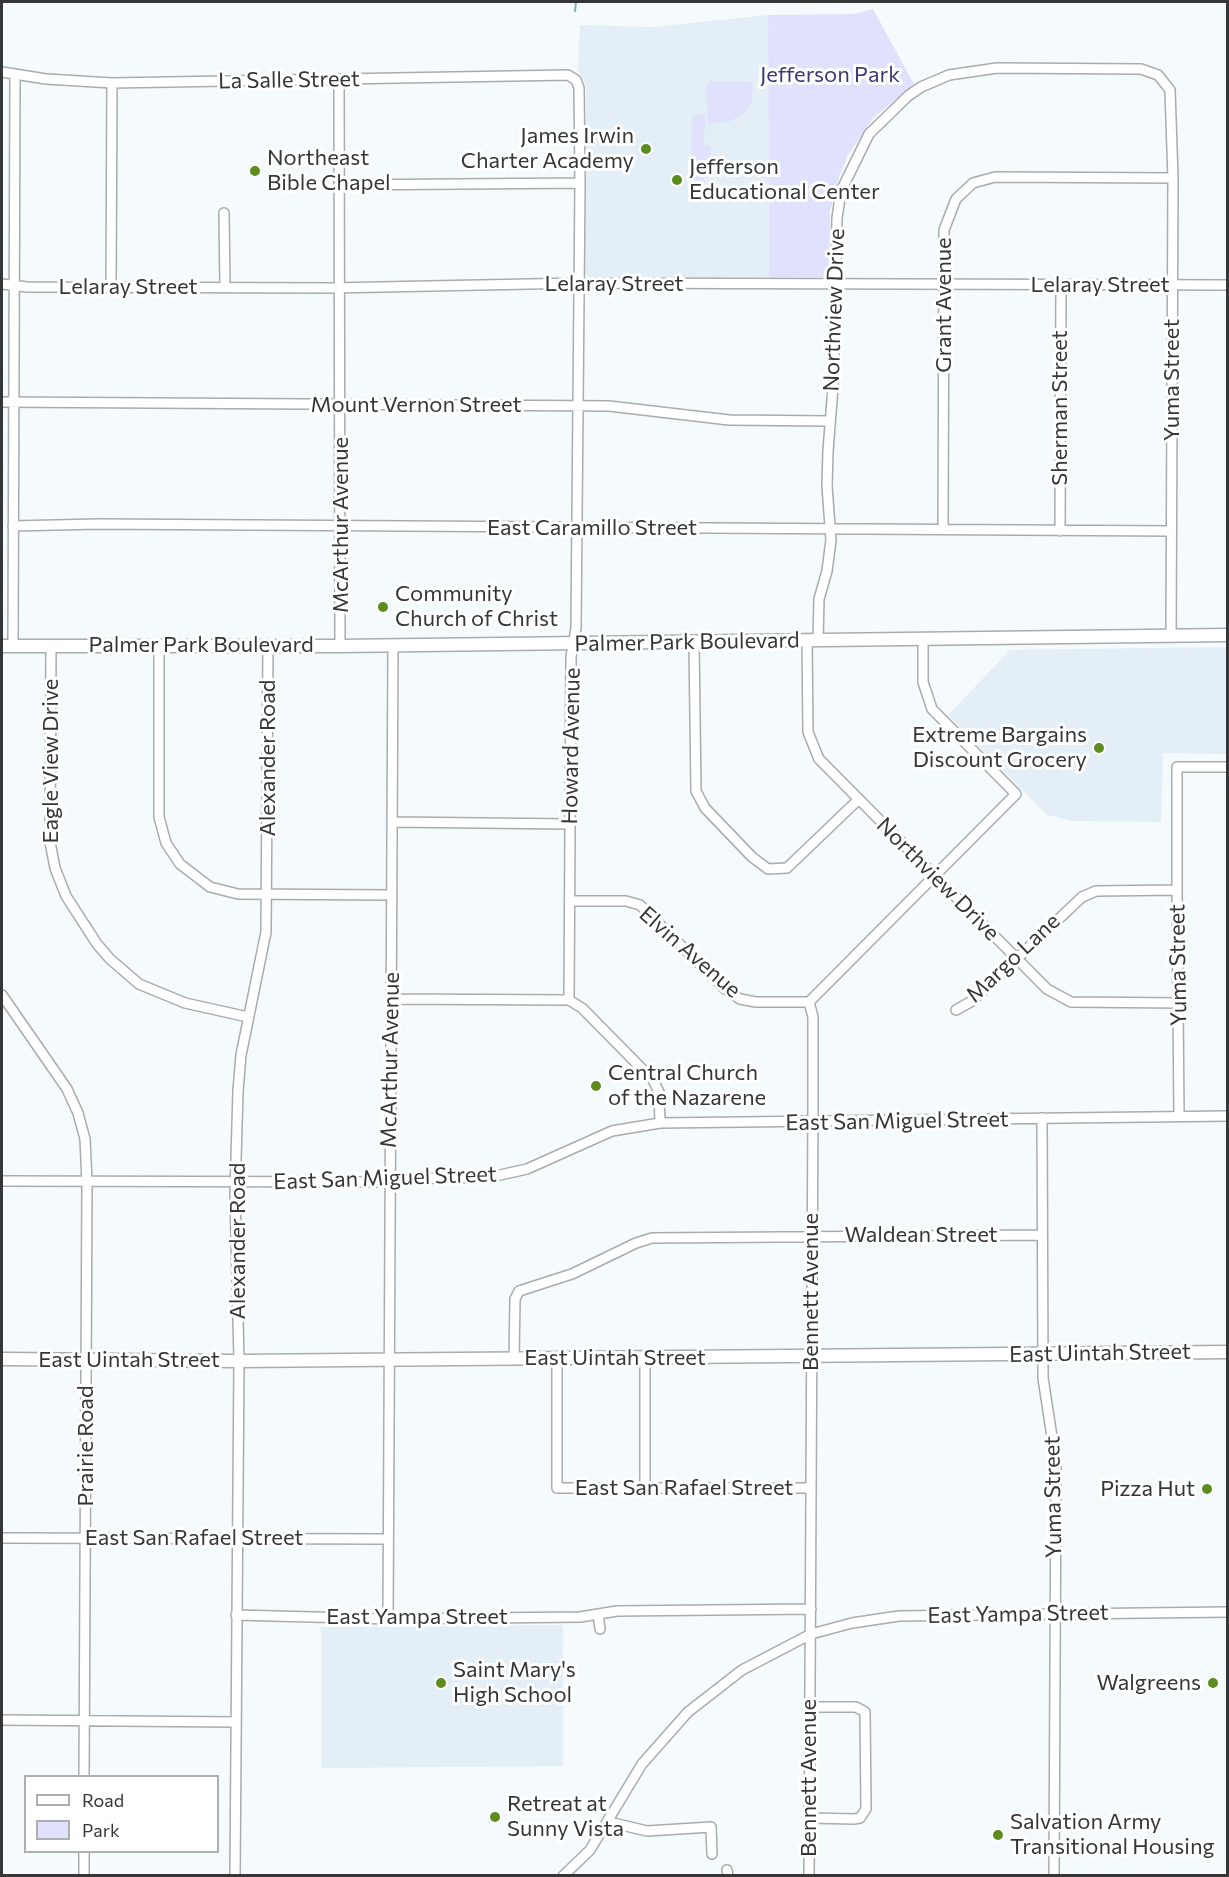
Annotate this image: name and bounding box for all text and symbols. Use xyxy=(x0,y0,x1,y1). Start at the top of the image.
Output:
park label: Jefferson Park xyxy=(760,62,900,88)
street label: La Salle Street xyxy=(218,66,360,94)
place label: James Irwin Charter Academy xyxy=(461,123,634,174)
marker: James Irwin Charter Academy xyxy=(639,142,653,156)
place label: Northeast Bible Chapel xyxy=(267,145,391,196)
place label: Jefferson Educational Center xyxy=(689,154,880,206)
marker: Northeast Bible Chapel xyxy=(248,164,262,178)
marker: Jefferson Educational Center xyxy=(670,173,684,187)
street label: Northview Drive xyxy=(818,228,850,392)
street label: Grant Avenue xyxy=(931,237,957,373)
street label: Lelaray Street xyxy=(545,271,683,297)
street label: Lelaray Street xyxy=(1031,272,1169,298)
street label: Lelaray Street xyxy=(59,274,197,300)
street label: Yuma Street xyxy=(1159,319,1185,441)
street label: Sherman Street xyxy=(1047,330,1073,486)
street label: Mount Vernon Street xyxy=(311,392,521,418)
street label: McArthur Avenue xyxy=(328,437,354,613)
street label: East Caramillo Street xyxy=(487,515,697,541)
place label: Community Church of Christ xyxy=(395,581,558,632)
marker: Community Church of Christ xyxy=(376,600,390,614)
street label: Palmer Park Boulevard xyxy=(574,627,800,657)
street label: Palmer Park Boulevard xyxy=(88,632,314,658)
street label: Howard Avenue xyxy=(556,667,586,825)
street label: Eagle View Drive xyxy=(38,679,64,843)
street label: Alexander Road xyxy=(255,680,281,836)
place label: Extreme Bargains Discount Grocery xyxy=(912,722,1087,774)
marker: Extreme Bargains Discount Grocery xyxy=(1092,741,1106,755)
street label: Northview Drive xyxy=(871,812,1005,946)
street label: Elvin Avenue xyxy=(634,901,746,1003)
street label: Yuma Street xyxy=(1164,904,1192,1026)
street label: Margo Lane xyxy=(961,908,1065,1008)
street label: McArthur Avenue xyxy=(375,972,405,1148)
place label: Central Church of the Nazarene xyxy=(608,1060,766,1112)
marker: Central Church of the Nazarene xyxy=(589,1079,603,1093)
street label: East San Miguel Street xyxy=(785,1106,1009,1136)
street label: East San Miguel Street xyxy=(273,1161,497,1195)
street label: Alexander Road xyxy=(225,1163,251,1319)
street label: Bennett Avenue xyxy=(798,1213,824,1371)
street label: Waldean Street xyxy=(844,1222,998,1248)
street label: East Uintah Street xyxy=(1009,1338,1191,1368)
street label: East Uintah Street xyxy=(524,1345,706,1371)
street label: East Uintah Street xyxy=(38,1347,220,1373)
street label: Prairie Road xyxy=(73,1385,99,1507)
street label: Yuma Street xyxy=(1039,1436,1067,1558)
street label: East San Rafael Street xyxy=(575,1475,793,1501)
place label: Pizza Hut xyxy=(1100,1476,1195,1502)
marker: Pizza Hut xyxy=(1200,1482,1214,1496)
street label: East San Rafael Street xyxy=(85,1525,303,1551)
street label: East Yampa Street xyxy=(927,1599,1109,1629)
street label: East Yampa Street xyxy=(326,1604,508,1630)
place label: Saint Mary's High School xyxy=(453,1657,576,1708)
place label: Walgreens xyxy=(1096,1670,1201,1696)
marker: Saint Mary's High School xyxy=(434,1676,448,1690)
marker: Walgreens xyxy=(1206,1676,1220,1690)
street label: Bennett Avenue xyxy=(796,1699,822,1857)
legend xyxy=(24,1775,219,1853)
text: Road xyxy=(82,1789,124,1811)
place label: Retreat at Sunny Vista xyxy=(507,1791,624,1843)
place label: Salvation Army Transitional Housing xyxy=(1010,1809,1214,1861)
marker: Retreat at Sunny Vista xyxy=(488,1810,502,1824)
text: Park xyxy=(82,1819,120,1841)
marker: Salvation Army Transitional Housing xyxy=(991,1828,1005,1842)

